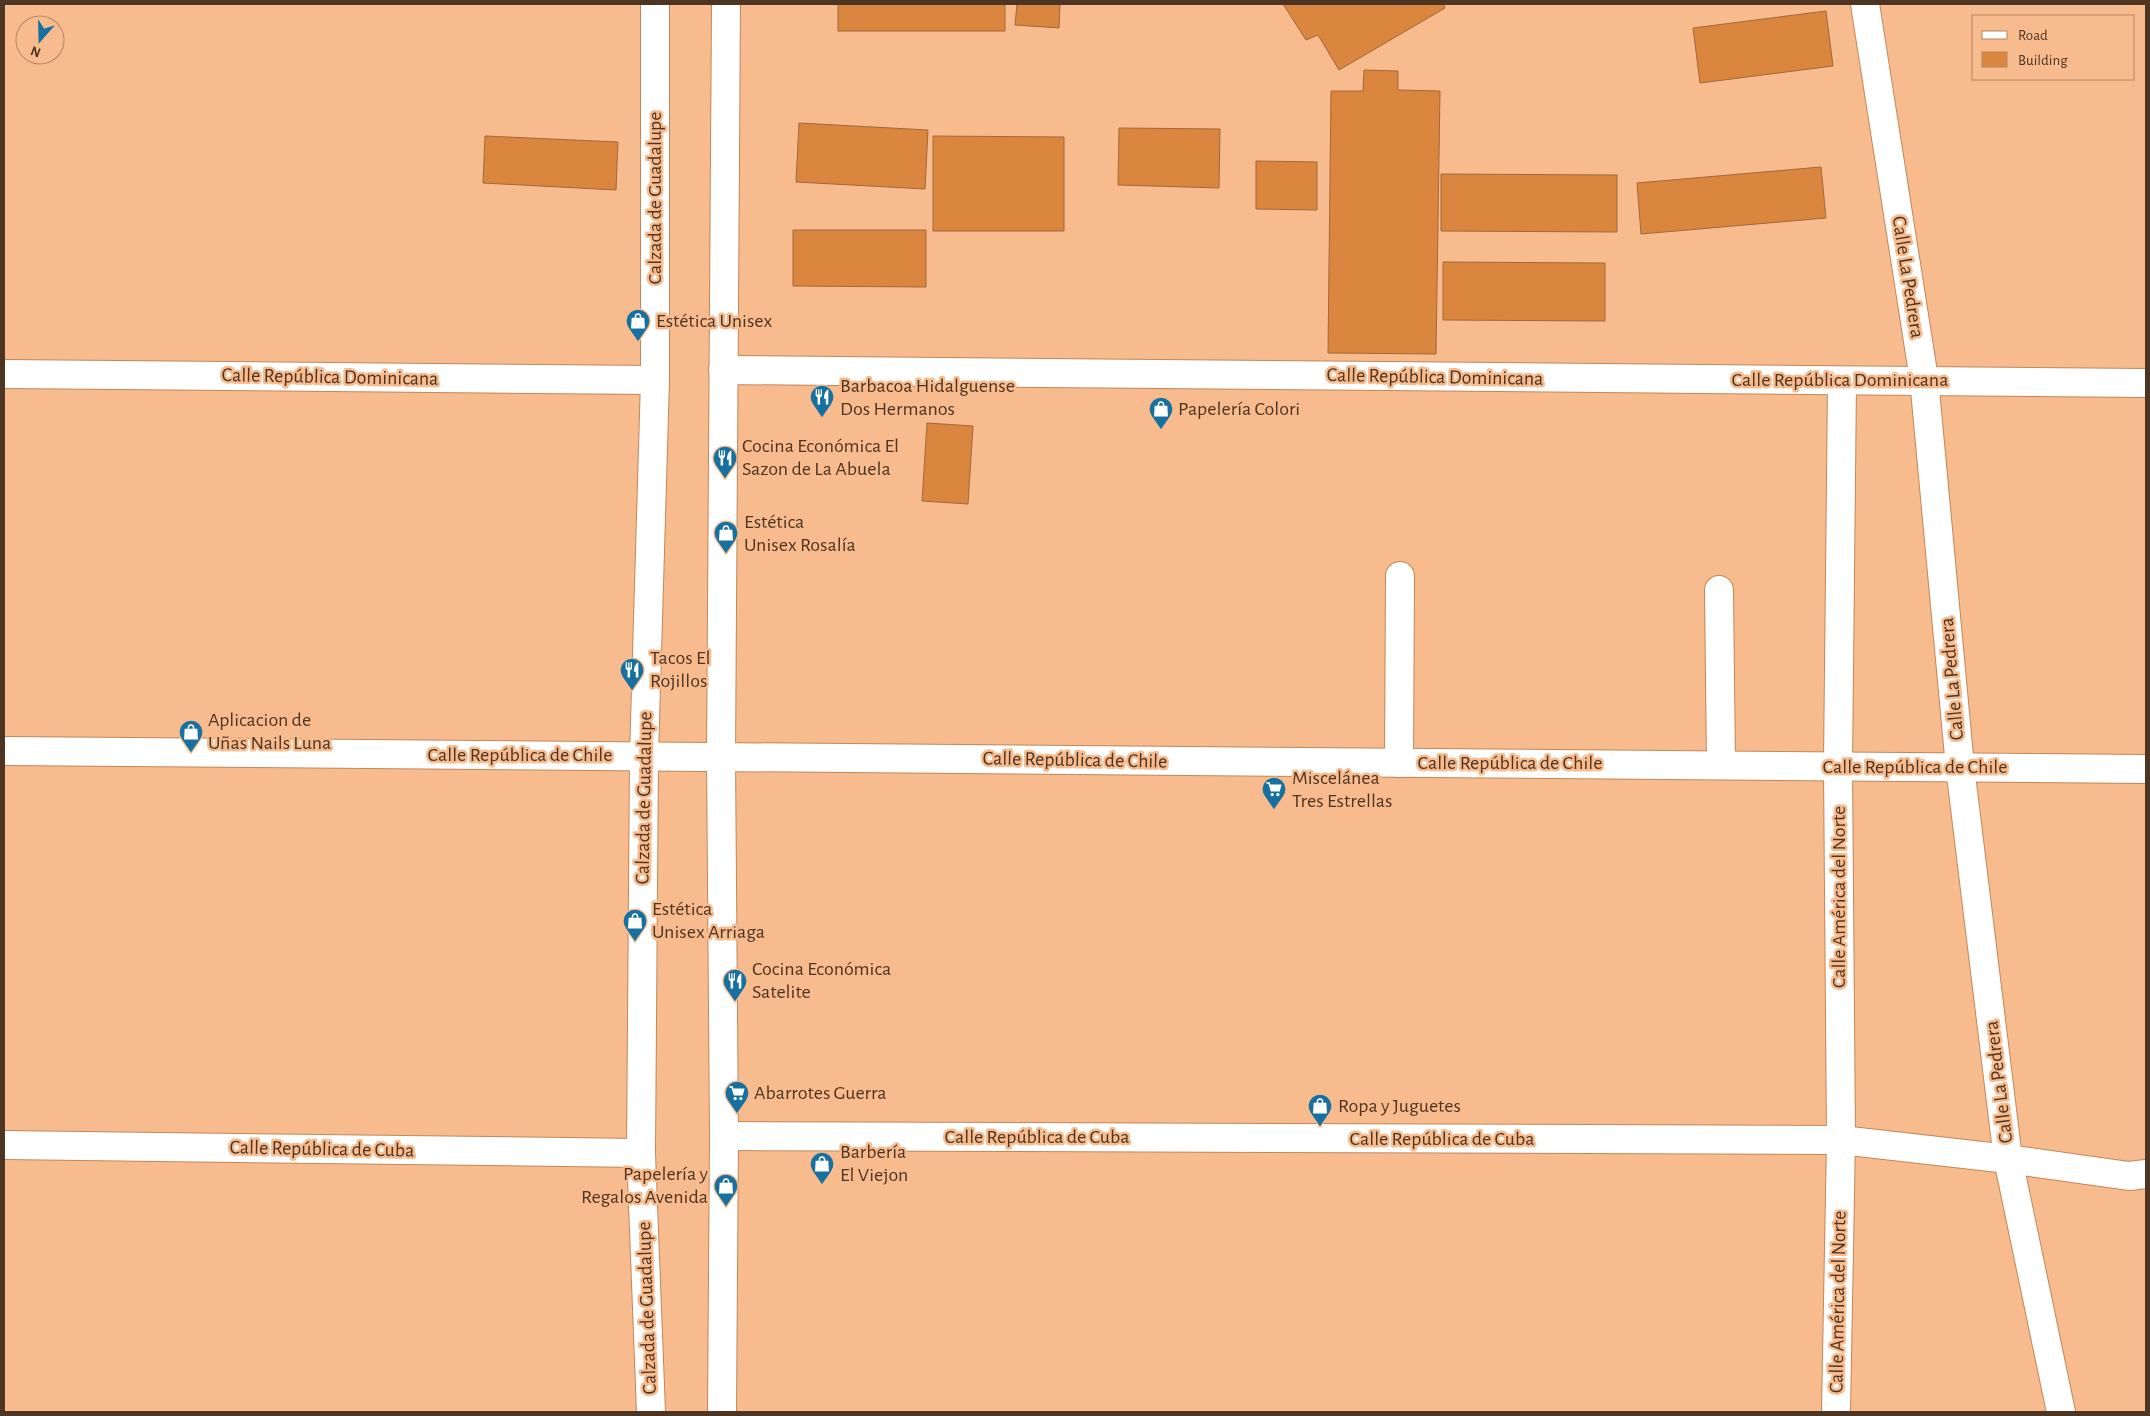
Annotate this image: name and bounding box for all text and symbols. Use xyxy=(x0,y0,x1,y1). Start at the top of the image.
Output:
north arrow xyxy=(15,15,65,65)
legend xyxy=(1972,15,2135,80)
text: Road xyxy=(2018,28,2048,43)
text: N xyxy=(29,43,43,60)
text: Building xyxy=(2018,53,2068,68)
street label: Calzada de Guadalupe xyxy=(645,112,665,284)
street label: Calle La Pedrera xyxy=(1888,215,1928,339)
shop icon: Estética Unisex xyxy=(625,308,651,342)
place label: Estética Unisex xyxy=(656,311,773,331)
street label: Calle República Dominicana xyxy=(221,365,439,389)
street label: Calle República Dominicana xyxy=(1326,365,1544,389)
street label: Calle República Dominicana xyxy=(1732,370,1948,390)
place label: Barbacoa Hidalguense Dos Hermanos xyxy=(840,376,1015,419)
restaurant icon: Barbacoa Hidalguense Dos Hermanos xyxy=(809,384,835,418)
shop icon: Papelería Colori xyxy=(1148,396,1174,430)
place label: Papelería Colori xyxy=(1178,399,1300,419)
place label: Cocina Económica El Sazon de La Abuela xyxy=(742,436,899,479)
restaurant icon: Cocina Económica El Sazon de La Abuela xyxy=(712,445,738,479)
place label: Estética Unisex Rosalía xyxy=(744,512,856,555)
shop icon: Estética Unisex Rosalía xyxy=(713,520,739,554)
street label: Calle La Pedrera xyxy=(1937,617,1967,741)
place label: Tacos El Rojillos xyxy=(650,648,710,691)
restaurant icon: Tacos El Rojillos xyxy=(619,657,645,691)
place label: Aplicacion de Uñas Nails Luna xyxy=(208,710,331,753)
street label: Calzada de Guadalupe xyxy=(632,711,656,885)
shop icon: Aplicacion de Uñas Nails Luna xyxy=(178,719,204,753)
street label: Calle República de Chile xyxy=(428,745,612,765)
street label: Calle República de Chile xyxy=(982,748,1168,772)
street label: Calle República de Chile xyxy=(1418,753,1602,773)
street label: Calle República de Chile xyxy=(1823,757,2007,777)
place label: Miscelánea Tres Estrellas xyxy=(1292,768,1392,811)
supermarket icon: Miscelánea Tres Estrellas xyxy=(1261,776,1287,810)
street label: Calle América del Norte xyxy=(1829,806,1849,988)
place label: Estética Unisex Arriaga xyxy=(652,899,765,942)
shop icon: Estética Unisex Arriaga xyxy=(622,908,648,942)
place label: Cocina Económica Satelite xyxy=(752,959,891,1002)
restaurant icon: Cocina Económica Satelite xyxy=(722,968,748,1002)
street label: Calle La Pedrera xyxy=(1982,1020,2016,1144)
supermarket icon: Abarrotes Guerra xyxy=(724,1080,750,1114)
place label: Abarrotes Guerra xyxy=(754,1083,887,1103)
shop icon: Ropa y Juguetes xyxy=(1307,1093,1333,1127)
place label: Ropa y Juguetes xyxy=(1338,1096,1461,1116)
street label: Calle República de Cuba xyxy=(945,1127,1129,1147)
street label: Calle República de Cuba xyxy=(1350,1129,1534,1149)
street label: Calle República de Cuba xyxy=(229,1137,415,1161)
place label: Barbería El Viejon xyxy=(840,1142,908,1185)
shop icon: Barbería El Viejon xyxy=(809,1151,835,1185)
place label: Papelería y Regalos Avenida xyxy=(581,1164,708,1207)
shop icon: Papelería y Regalos Avenida xyxy=(713,1173,739,1207)
street label: Calle América del Norte xyxy=(1826,1211,1850,1393)
street label: Calzada de Guadalupe xyxy=(634,1221,660,1395)

